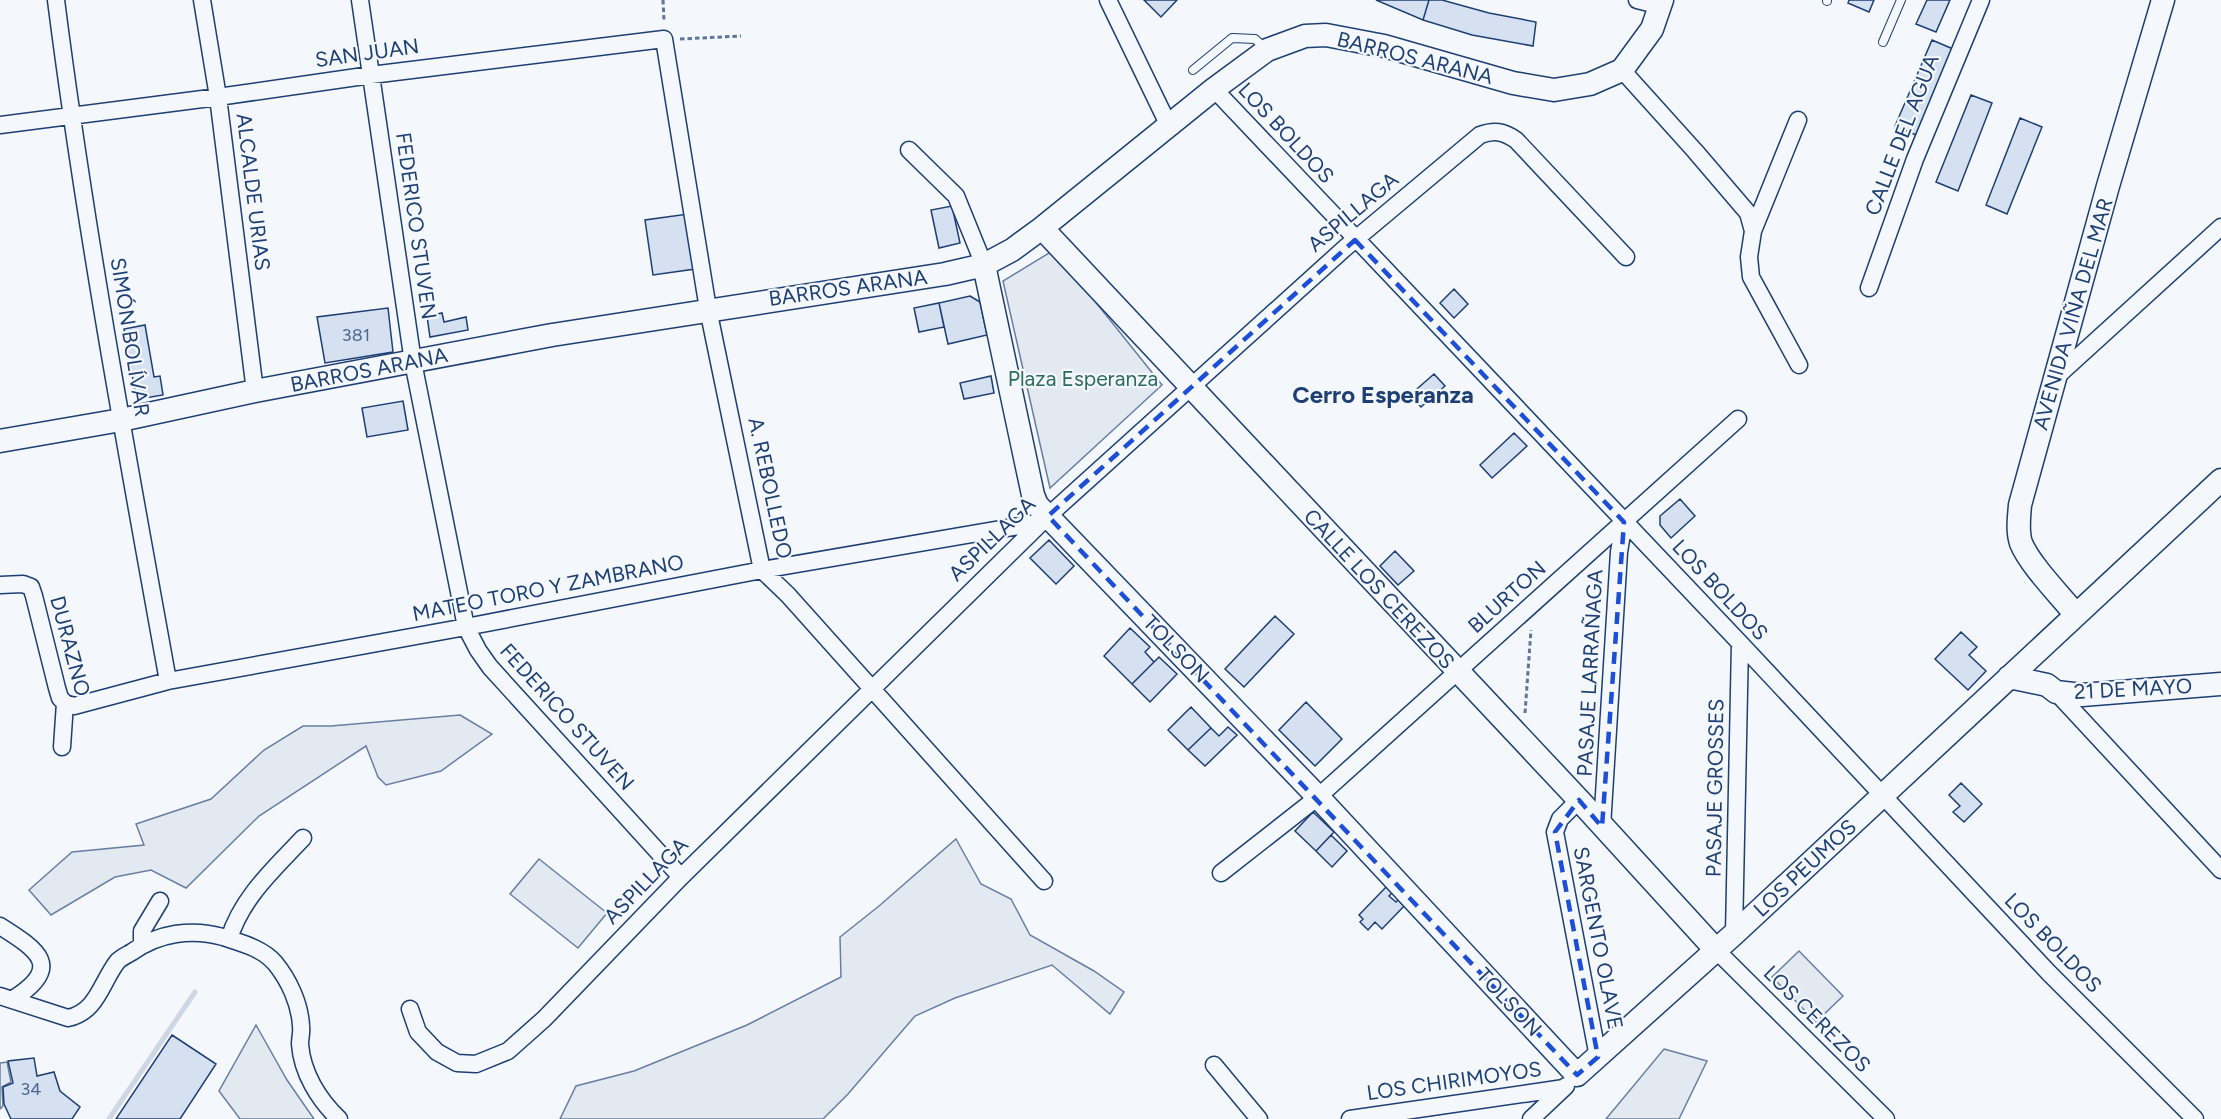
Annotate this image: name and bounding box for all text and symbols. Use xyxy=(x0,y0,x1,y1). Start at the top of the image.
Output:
street label: BARROS ARANA xyxy=(1335,26,1496,89)
street label: SAN JUAN xyxy=(313,33,421,72)
street label: CALLE DEL AGUA xyxy=(1859,51,1944,219)
street label: LOS BOLDOS xyxy=(1233,77,1339,188)
street label: ALCALDE URIAS xyxy=(231,112,276,272)
street label: FEDERICO STUVEN xyxy=(391,131,442,321)
street label: ASPILLAGA xyxy=(1302,167,1403,257)
street label: AVENIDA VIÑA DEL MAR xyxy=(2027,195,2118,433)
street label: SIMÓN BOLÍVAR xyxy=(106,256,155,418)
street label: BARROS ARANA xyxy=(767,264,929,311)
house number: 381 xyxy=(342,324,370,346)
street label: BARROS ARANA xyxy=(288,342,450,397)
park label: Plaza Esperanza xyxy=(1008,366,1158,391)
district label: Cerro Esperanza xyxy=(1292,380,1474,409)
street label: A. REBOLLEDO xyxy=(743,415,798,561)
street label: ASPILLAGA xyxy=(943,491,1040,586)
street label: CALLE LOS CEREZOS xyxy=(1299,504,1460,674)
street label: LOS BOLDOS xyxy=(1667,534,1773,645)
street label: MATEO TORO Y ZAMBRANO xyxy=(410,549,686,626)
street label: BLURTON xyxy=(1463,555,1551,638)
street label: PASAJE LARRAÑAGA xyxy=(1572,569,1607,777)
street label: DURAZNO xyxy=(45,593,96,699)
street label: TOLSON xyxy=(1138,610,1215,688)
street label: FEDERICO STUVEN xyxy=(495,638,640,795)
street label: 21 DE MAYO xyxy=(2073,673,2193,704)
street label: PASAJE GROSSES xyxy=(1700,699,1729,877)
street label: LOS PEUMOS xyxy=(1748,814,1861,922)
street label: ASPILLAGA xyxy=(598,832,693,929)
street label: SARGENTO OLAVE xyxy=(1569,844,1628,1031)
street label: LOS BOLDOS xyxy=(2000,888,2107,998)
street label: LOS CEREZOS xyxy=(1759,960,1876,1077)
street label: TOLSON xyxy=(1471,962,1547,1041)
street label: LOS CHIRIMOYOS xyxy=(1365,1056,1543,1105)
house number: 34 xyxy=(21,1078,41,1100)

